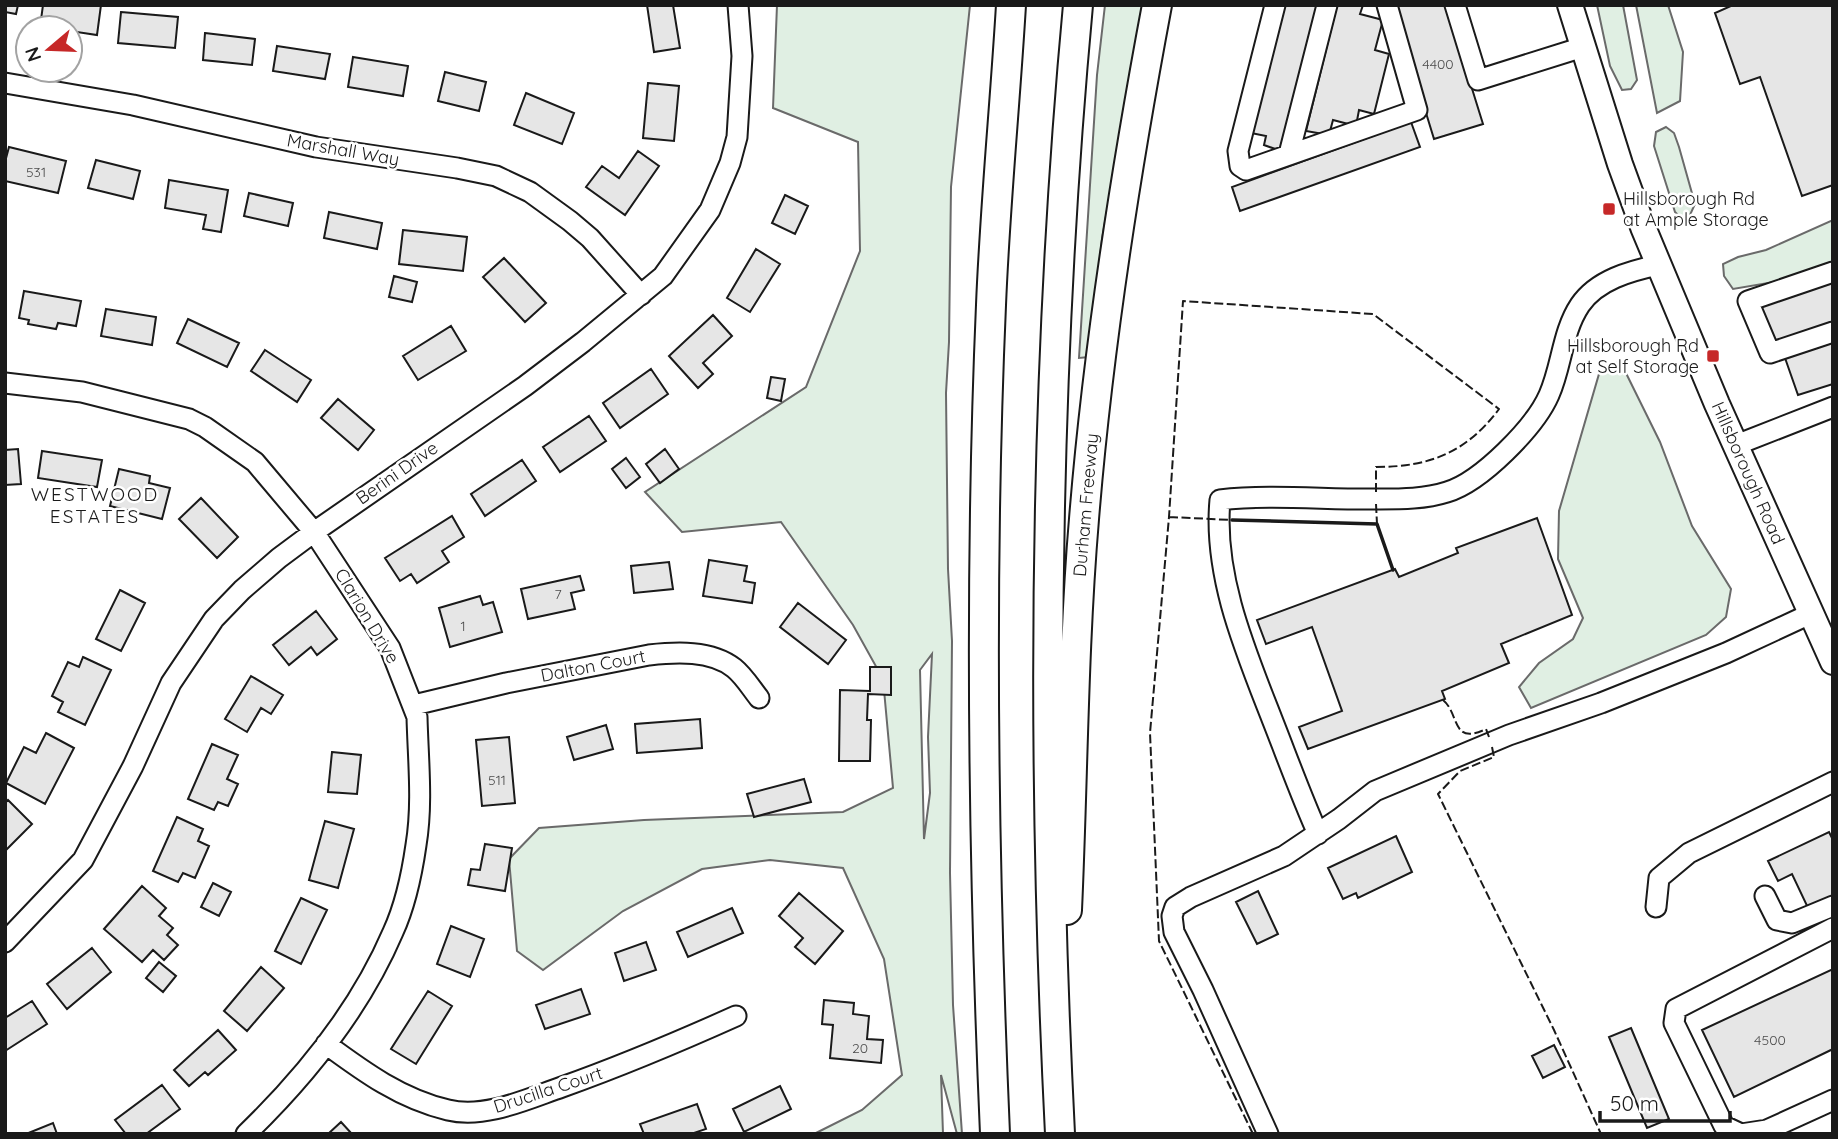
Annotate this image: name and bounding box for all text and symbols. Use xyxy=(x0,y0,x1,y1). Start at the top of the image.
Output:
north arrow xyxy=(14,14,84,84)
text: N xyxy=(19,44,47,65)
house number: 4400 xyxy=(1422,55,1454,73)
street label: Marshall Way xyxy=(285,128,401,171)
house number: 531 xyxy=(26,163,46,181)
place label: Hillsborough Rd at Ample Storage xyxy=(1623,187,1769,231)
marker: Hillsborough Rd at Ample Storage xyxy=(1601,201,1617,217)
place label: Hillsborough Rd at Self Storage xyxy=(1567,334,1699,378)
marker: Hillsborough Rd at Self Storage xyxy=(1705,348,1721,364)
street label: Hillsborough Road xyxy=(1707,398,1790,548)
street label: Durham Freeway xyxy=(1068,432,1103,578)
street label: Berini Drive xyxy=(351,436,442,509)
district label: WESTWOOD ESTATES xyxy=(31,482,159,528)
street label: Clarion Drive xyxy=(330,564,405,668)
house number: 7 xyxy=(554,585,562,603)
house number: 1 xyxy=(460,617,466,635)
street label: Dalton Court xyxy=(539,644,647,687)
house number: 511 xyxy=(488,771,506,789)
house number: 4500 xyxy=(1754,1031,1786,1049)
house number: 20 xyxy=(852,1039,868,1057)
street label: Drucilla Court xyxy=(490,1061,605,1118)
scale bar xyxy=(1600,1080,1730,1124)
text: 50 m xyxy=(1610,1090,1659,1116)

